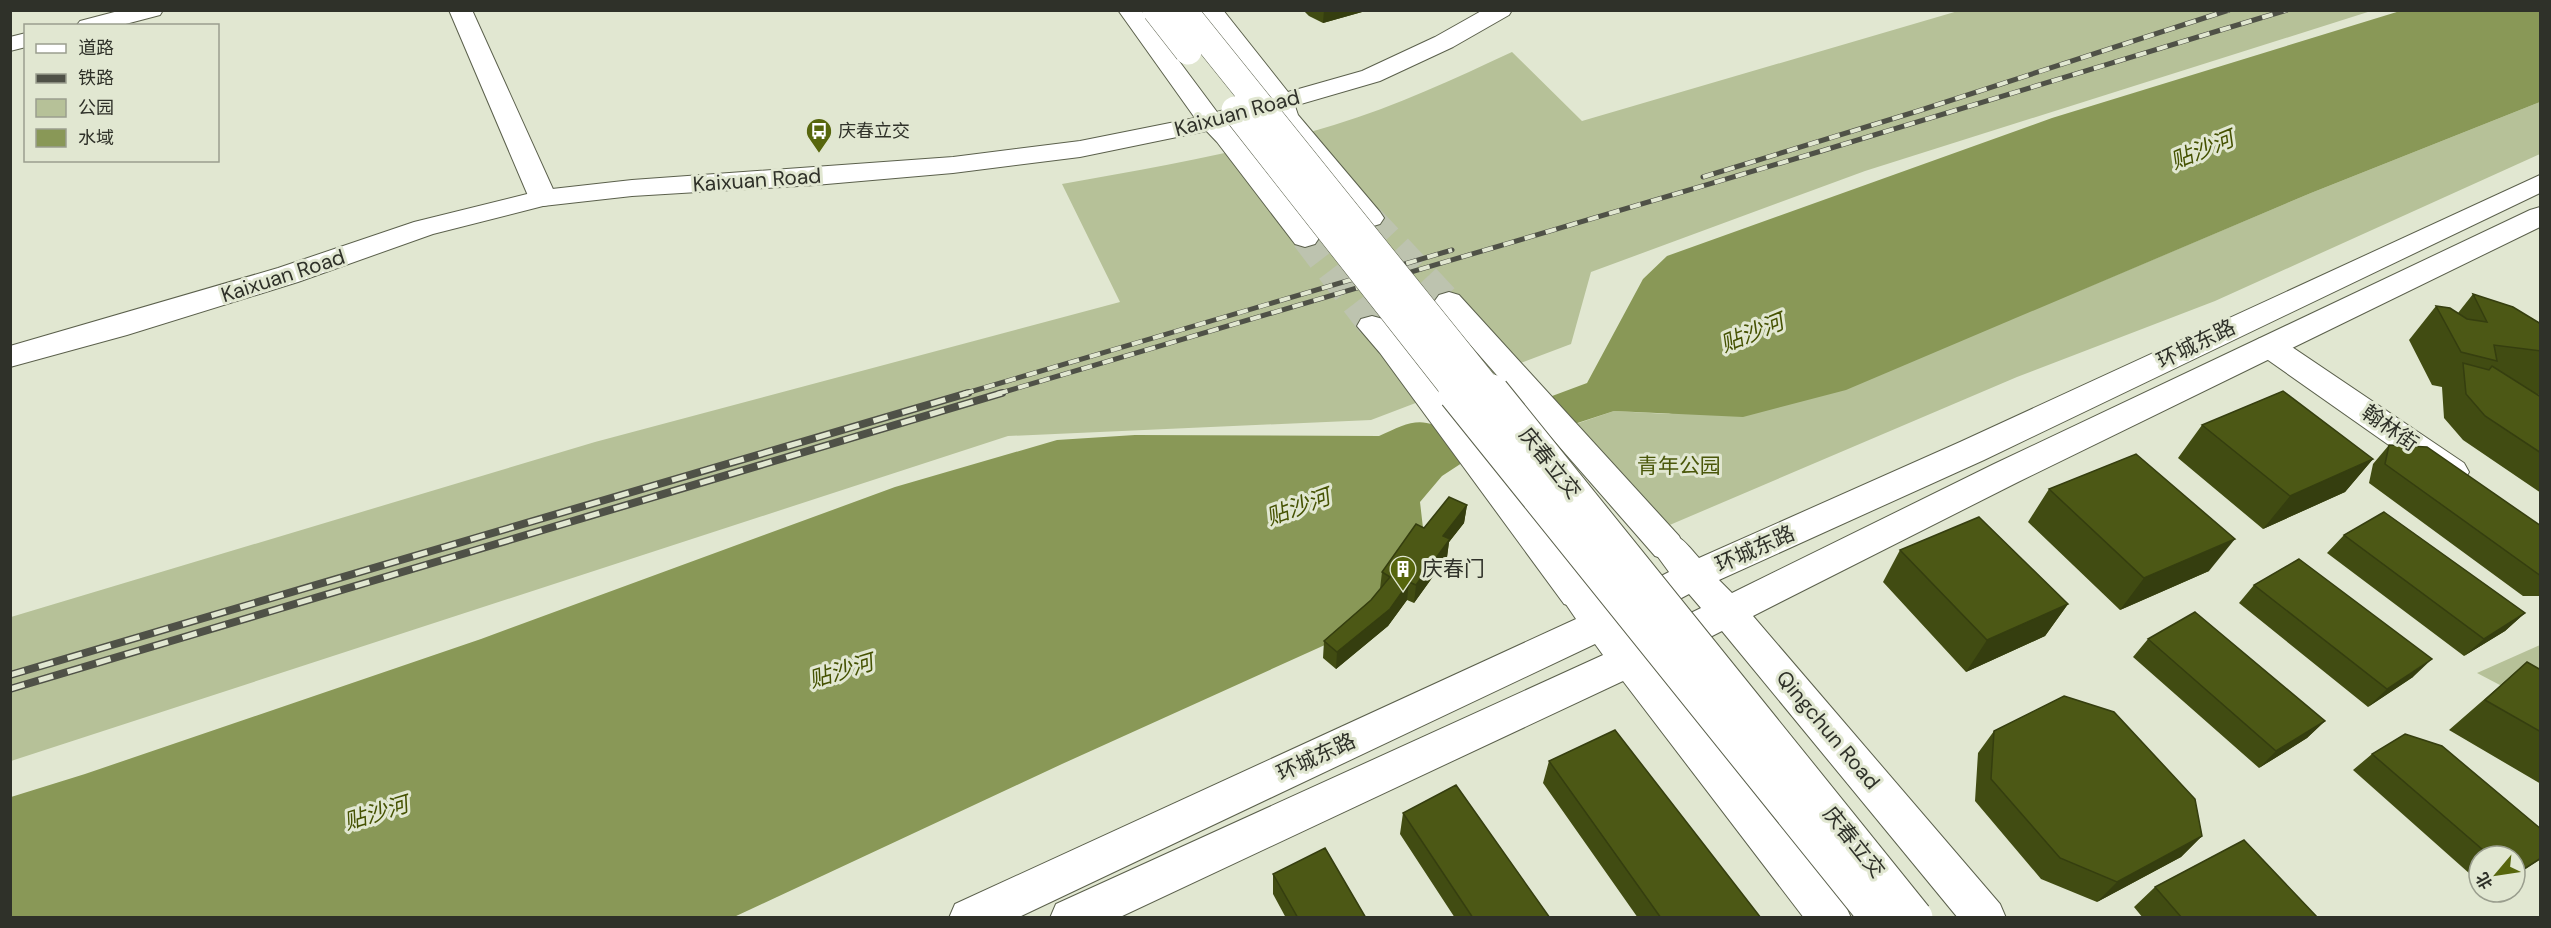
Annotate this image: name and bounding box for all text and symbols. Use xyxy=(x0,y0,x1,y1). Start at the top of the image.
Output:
legend xyxy=(24,24,219,162)
text: 道路 xyxy=(78,36,114,60)
text: 铁路 xyxy=(78,66,114,90)
street label: Kaixuan Road xyxy=(1171,83,1303,143)
text: 公园 xyxy=(78,96,114,120)
bus stop icon: 庆春立交 xyxy=(804,116,834,154)
place label: 庆春立交 xyxy=(838,119,910,143)
water label: 贴沙河 xyxy=(2166,123,2242,176)
text: 水域 xyxy=(78,126,114,150)
street label: Kaixuan Road xyxy=(692,162,822,198)
street label: Kaixuan Road xyxy=(217,243,349,309)
water label: 贴沙河 xyxy=(1716,306,1792,359)
street label: 环城东路 xyxy=(2152,313,2240,375)
street label: 翰林街 xyxy=(2356,398,2424,458)
street label: 庆春立交 xyxy=(1513,422,1587,504)
park label: 青年公园 xyxy=(1637,452,1721,480)
water label: 贴沙河 xyxy=(1262,481,1338,532)
street label: 环城东路 xyxy=(1711,519,1799,579)
building icon: 庆春门 xyxy=(1388,554,1418,592)
place label: 庆春门 xyxy=(1422,555,1485,583)
water label: 贴沙河 xyxy=(805,646,881,695)
street label: Qingchun Road xyxy=(1770,665,1886,795)
street label: 环城东路 xyxy=(1272,727,1360,787)
water label: 贴沙河 xyxy=(340,788,416,837)
street label: 庆春立交 xyxy=(1817,801,1891,883)
north arrow xyxy=(2467,844,2527,904)
text: 北 xyxy=(2471,869,2497,893)

